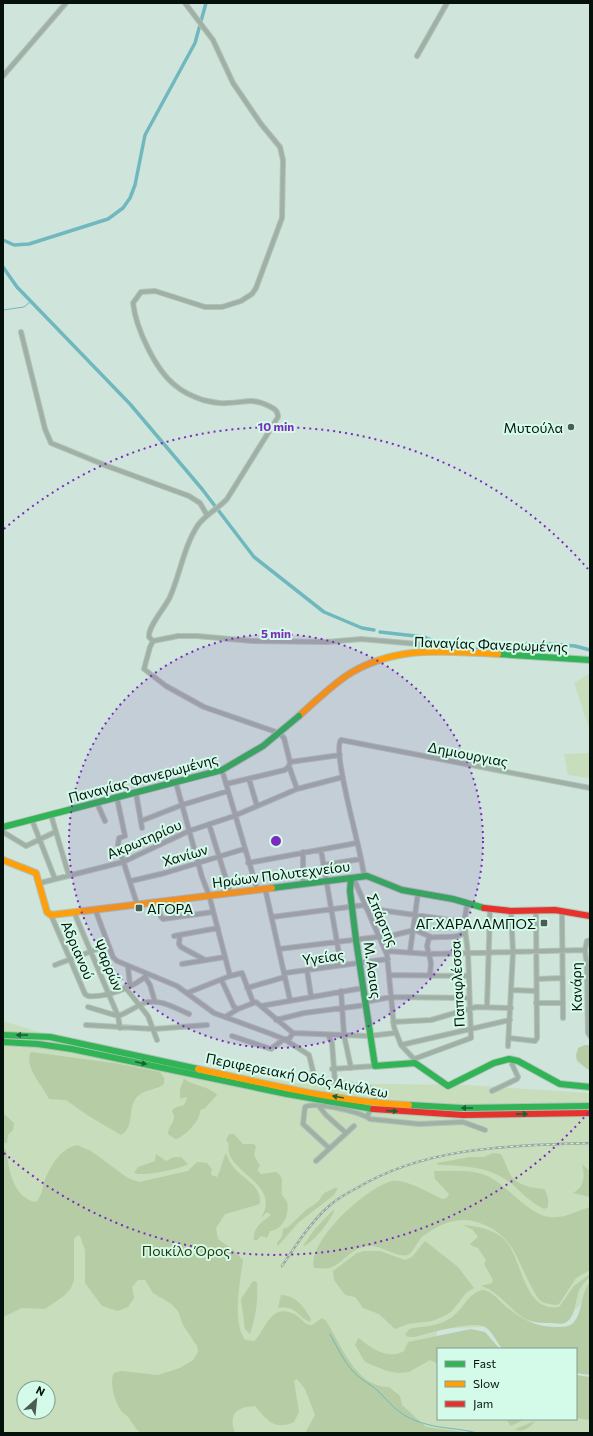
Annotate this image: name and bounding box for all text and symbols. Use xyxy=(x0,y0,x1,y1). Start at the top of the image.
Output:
text: 10 min xyxy=(258,419,294,433)
place label: Μυτούλα xyxy=(503,419,563,436)
marker: Μυτούλα xyxy=(566,422,576,432)
text: 5 min xyxy=(261,626,291,640)
street label: Παναγίας Φανερωμένης xyxy=(414,633,569,655)
street label: Δημιουργιας xyxy=(426,738,510,770)
street label: Παναγίας Φανερωμένης xyxy=(66,750,220,806)
street label: Ακρωτηρίου xyxy=(104,816,184,862)
centre of rings xyxy=(269,834,283,848)
street label: Χανίων xyxy=(160,840,210,870)
street label: Ηρώων Πολυτεχνείου xyxy=(211,857,351,891)
street label: Σπάρτης xyxy=(364,891,402,949)
place label: ΑΓΟΡΑ xyxy=(147,900,194,917)
marker: ΑΓΟΡΑ xyxy=(134,903,144,913)
place label: ΑΓ.ΧΑΡΑΛΑΜΠΟΣ xyxy=(416,915,536,932)
street label: Αδριανού xyxy=(58,918,98,982)
marker: ΑΓ.ΧΑΡΑΛΑΜΠΟΣ xyxy=(539,918,549,928)
street label: Ψαρρών xyxy=(91,937,127,993)
street label: Μ. Ασιας xyxy=(361,940,385,1000)
street label: Παπαφλέσσα xyxy=(446,940,468,1028)
street label: Υγείας xyxy=(301,946,345,968)
street label: Κανάρη xyxy=(567,962,585,1012)
one-way arrow xyxy=(15,1032,28,1038)
street label: Περιφερειακή Οδός Αιγάλεω xyxy=(205,1049,389,1101)
one-way arrow xyxy=(134,1061,147,1067)
one-way arrow xyxy=(332,1094,344,1100)
one-way arrow xyxy=(460,1105,473,1111)
one-way arrow xyxy=(386,1108,398,1115)
one-way arrow xyxy=(516,1111,529,1117)
park label: Ποικίλο Όρος xyxy=(142,1242,230,1259)
legend xyxy=(437,1348,577,1420)
text: Fast xyxy=(473,1356,496,1370)
text: Slow xyxy=(473,1376,500,1390)
north arrow xyxy=(16,1380,56,1420)
text: N xyxy=(34,1383,47,1398)
text: Jam xyxy=(473,1396,493,1411)

